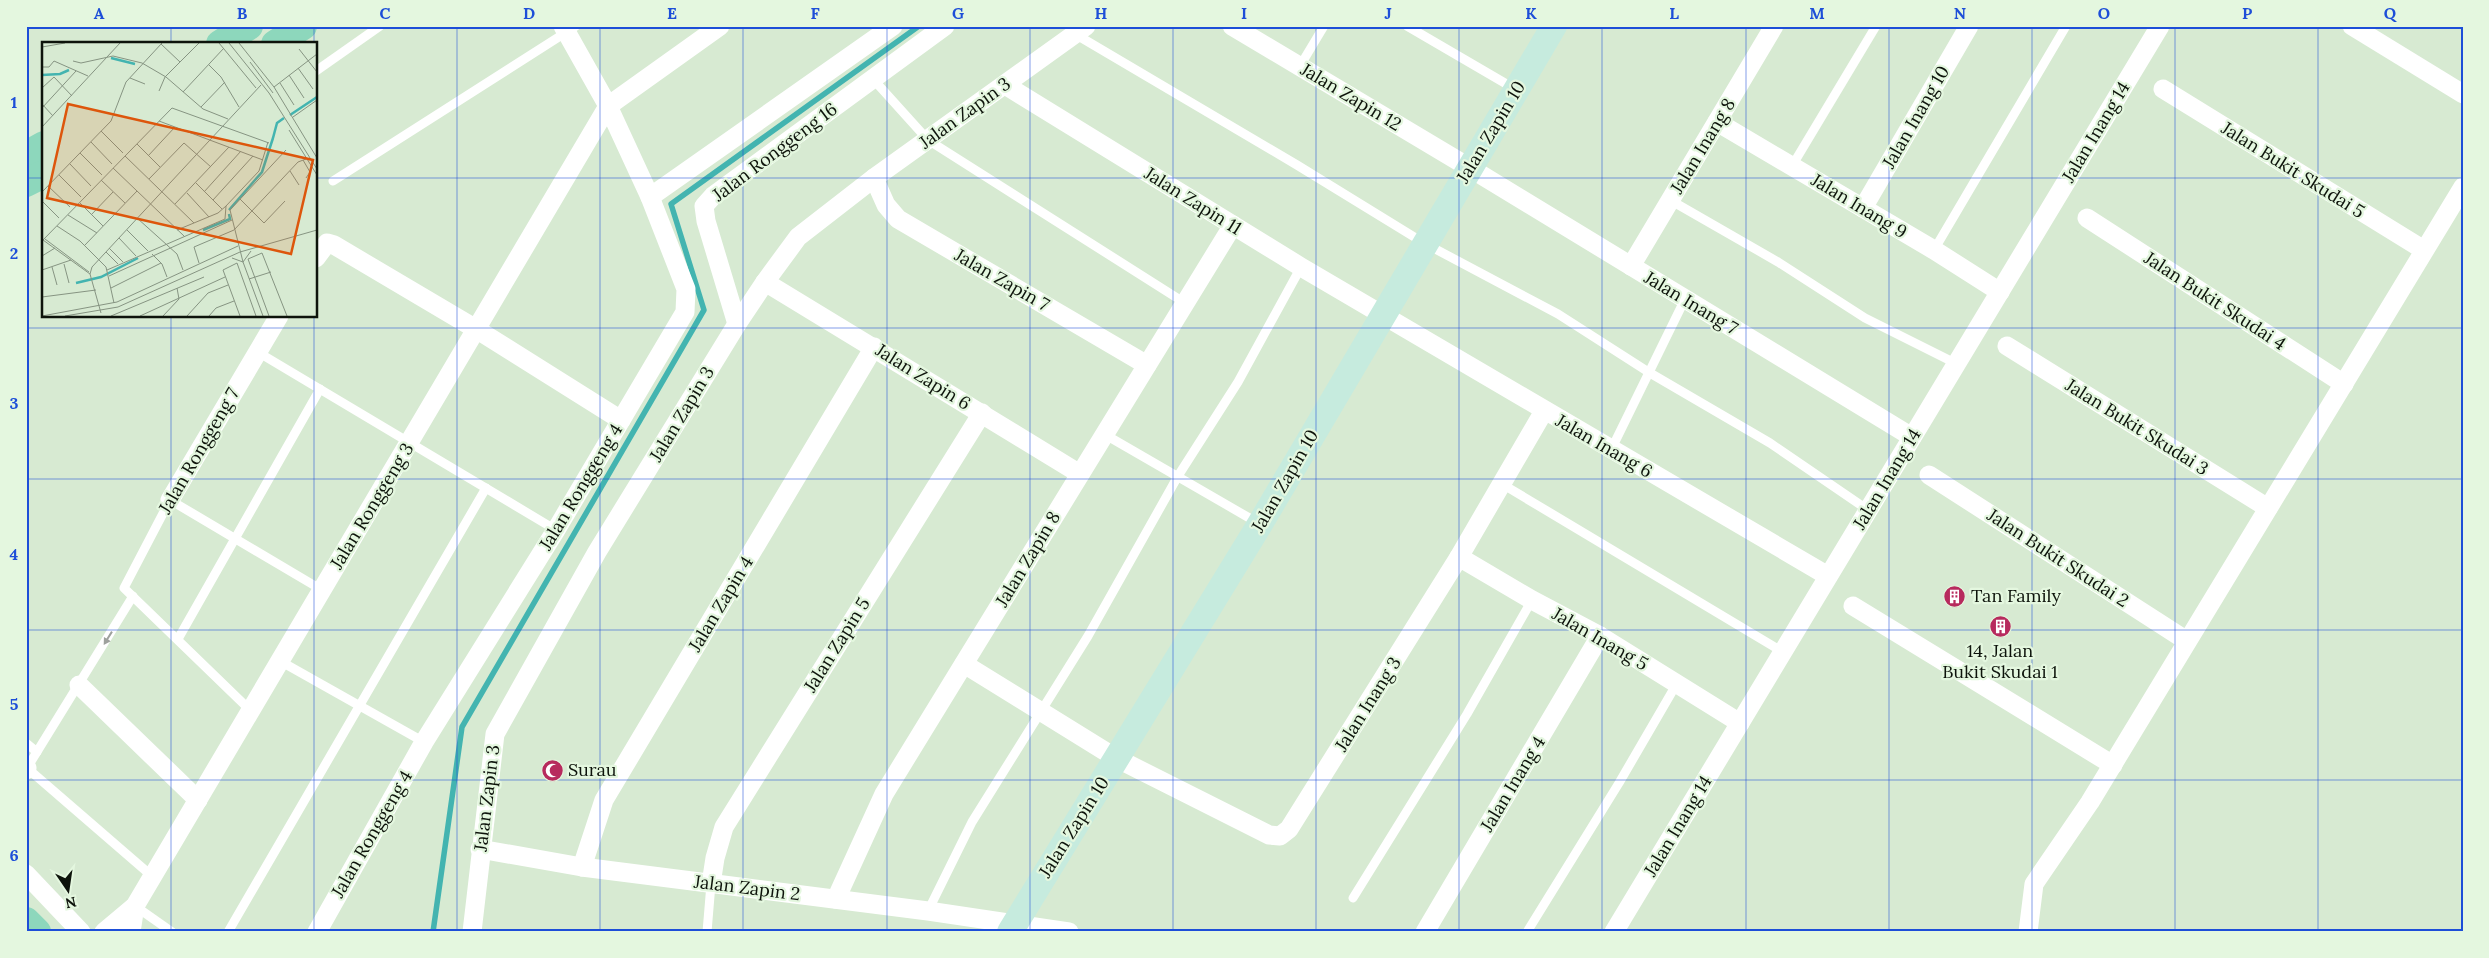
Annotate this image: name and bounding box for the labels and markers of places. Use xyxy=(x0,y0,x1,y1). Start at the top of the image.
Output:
building icon: Tan Family xyxy=(1943,584,1967,608)
place label: Tan Family xyxy=(1971,584,2061,607)
building icon: 14, Jalan Bukit Skudai 1 xyxy=(1988,614,2012,638)
place label: 14, Jalan Bukit Skudai 1 xyxy=(1942,639,2058,683)
mosque icon: Surau xyxy=(540,758,564,782)
place label: Surau xyxy=(568,758,617,781)

